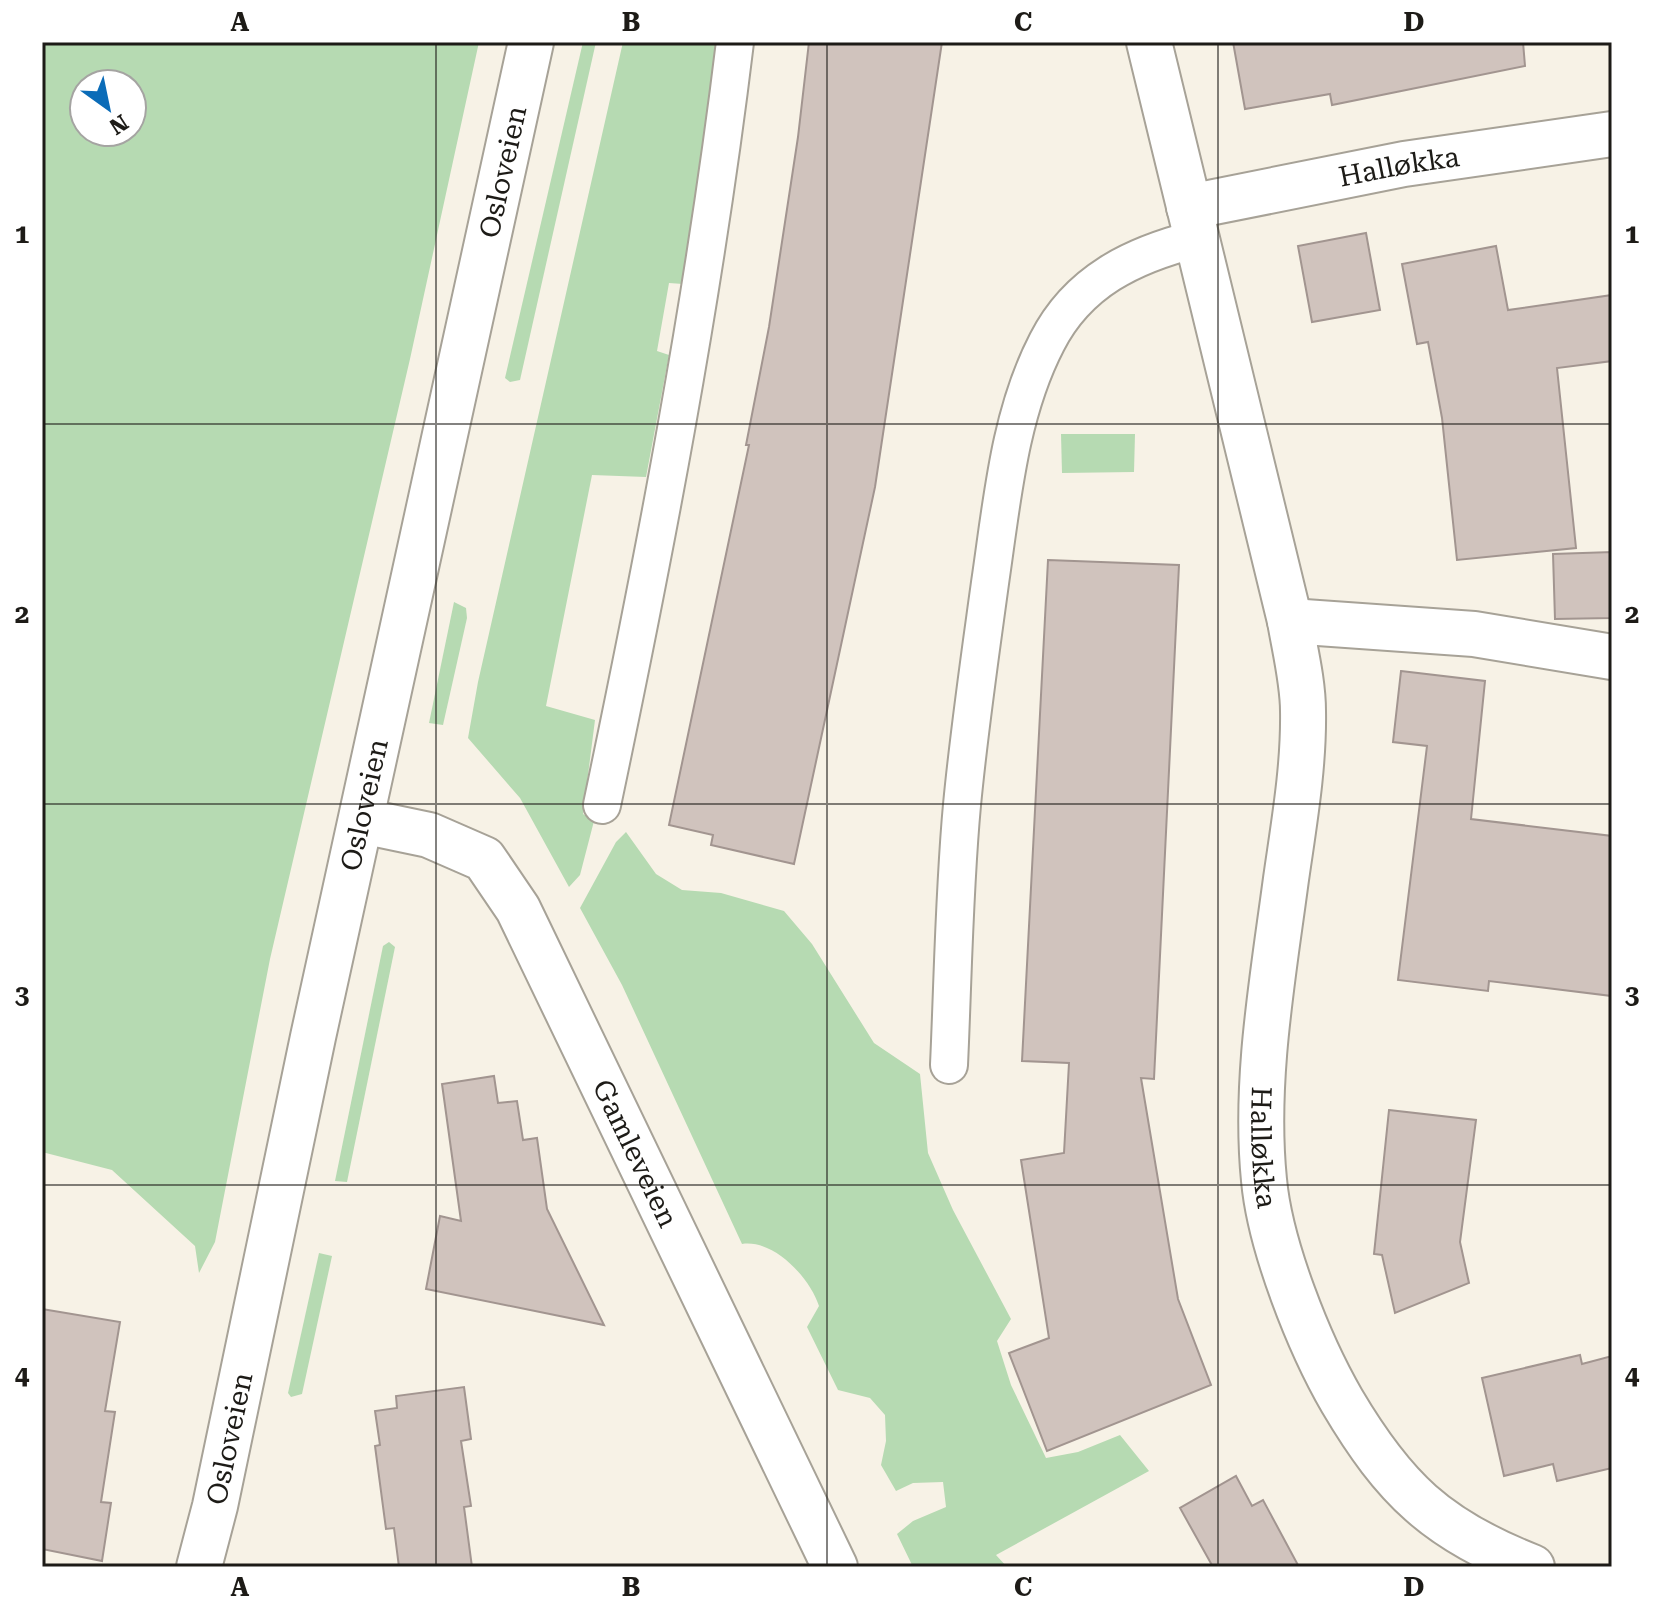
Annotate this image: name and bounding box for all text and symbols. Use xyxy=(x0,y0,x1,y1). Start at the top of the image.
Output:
text: A xyxy=(231,7,250,37)
text: B xyxy=(622,7,640,37)
text: C xyxy=(1014,7,1032,37)
text: D xyxy=(1404,7,1424,37)
north arrow xyxy=(68,68,148,148)
street label: Osloveien xyxy=(472,103,533,241)
text: N xyxy=(105,109,133,139)
street label: Halløkka xyxy=(1336,140,1461,193)
text: 1 xyxy=(15,219,29,249)
text: 1 xyxy=(1625,219,1639,249)
text: 2 xyxy=(15,599,29,629)
text: 2 xyxy=(1625,599,1639,629)
street label: Osloveien xyxy=(333,736,394,874)
text: 3 xyxy=(15,980,29,1010)
text: 3 xyxy=(1625,980,1639,1010)
street label: Gamleveien xyxy=(586,1074,685,1232)
street label: Halløkka xyxy=(1245,1086,1284,1211)
text: 4 xyxy=(15,1360,30,1390)
text: 4 xyxy=(1625,1360,1640,1390)
street label: Osloveien xyxy=(199,1369,259,1508)
text: A xyxy=(231,1572,250,1602)
text: B xyxy=(622,1572,640,1602)
text: C xyxy=(1014,1572,1032,1602)
text: D xyxy=(1404,1572,1424,1602)

